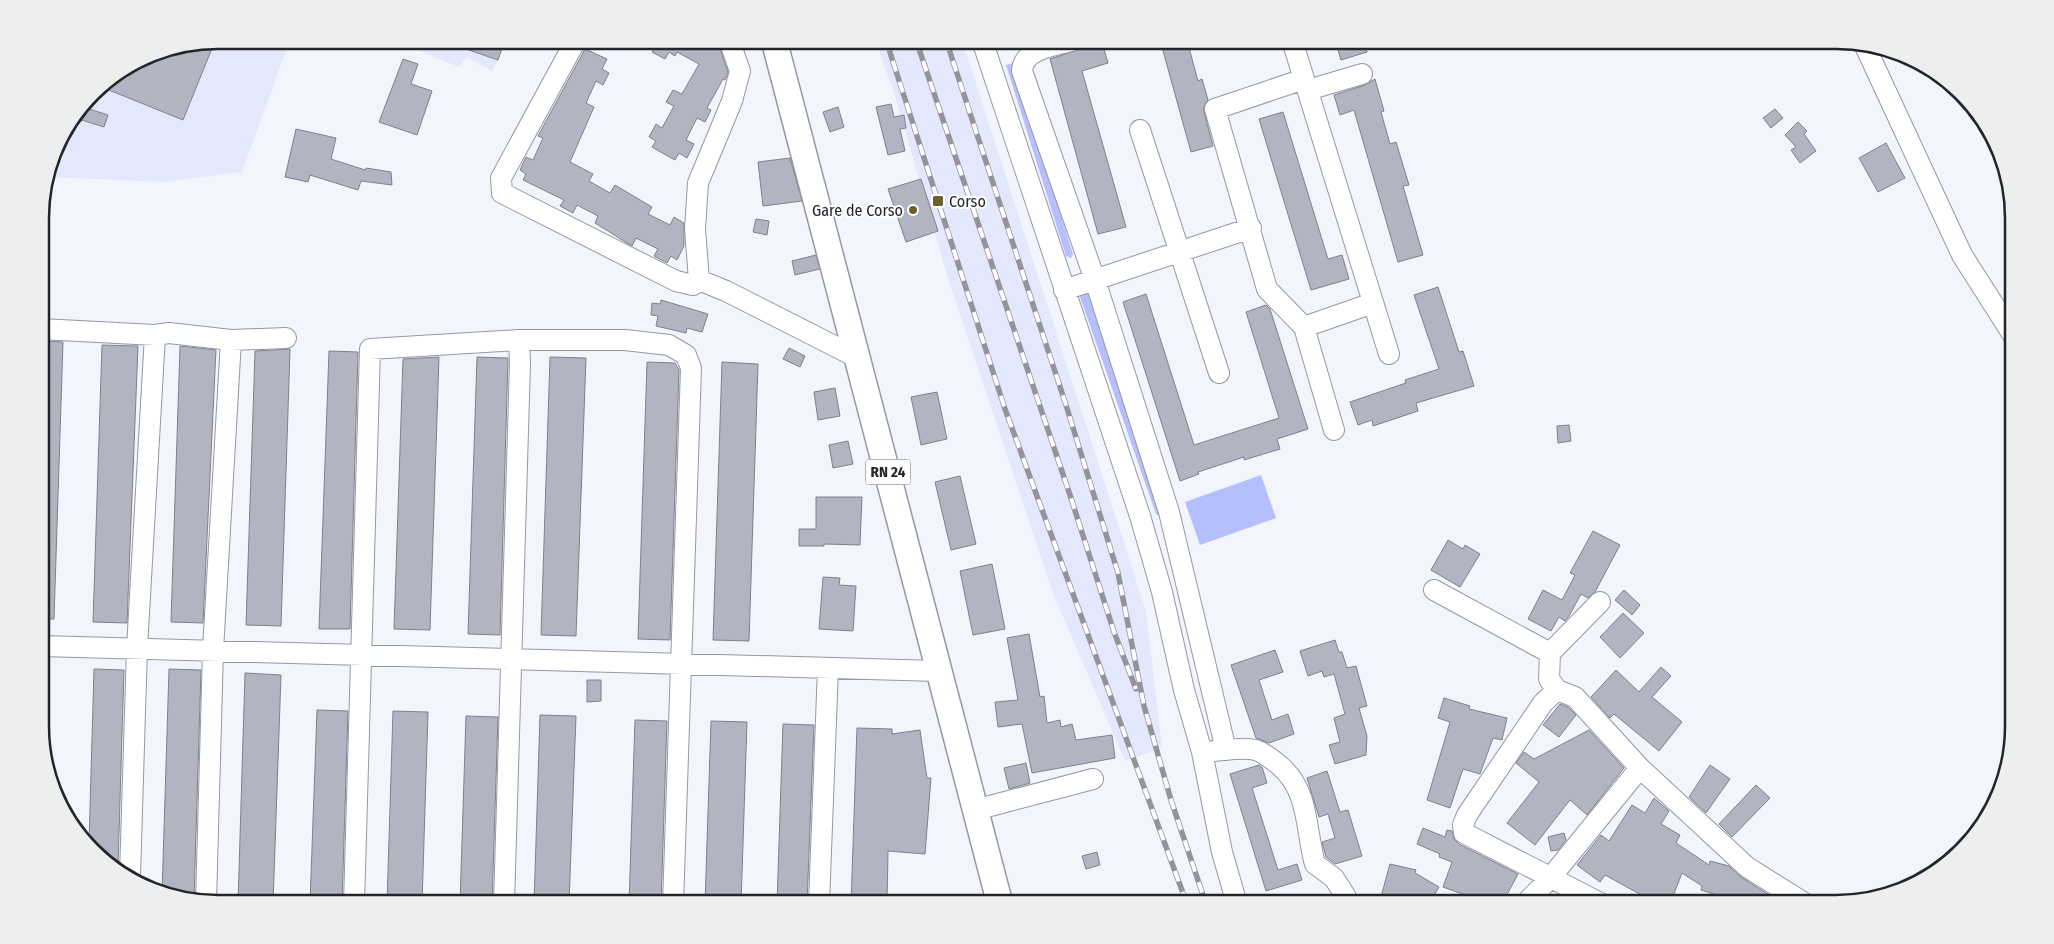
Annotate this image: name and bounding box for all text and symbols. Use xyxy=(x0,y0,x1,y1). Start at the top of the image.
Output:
place label: Corso xyxy=(949,192,986,211)
marker: Corso xyxy=(931,194,945,208)
place label: Gare de Corso xyxy=(812,201,903,220)
marker: Gare de Corso xyxy=(907,204,919,216)
road number: RN 24 xyxy=(866,460,910,484)

